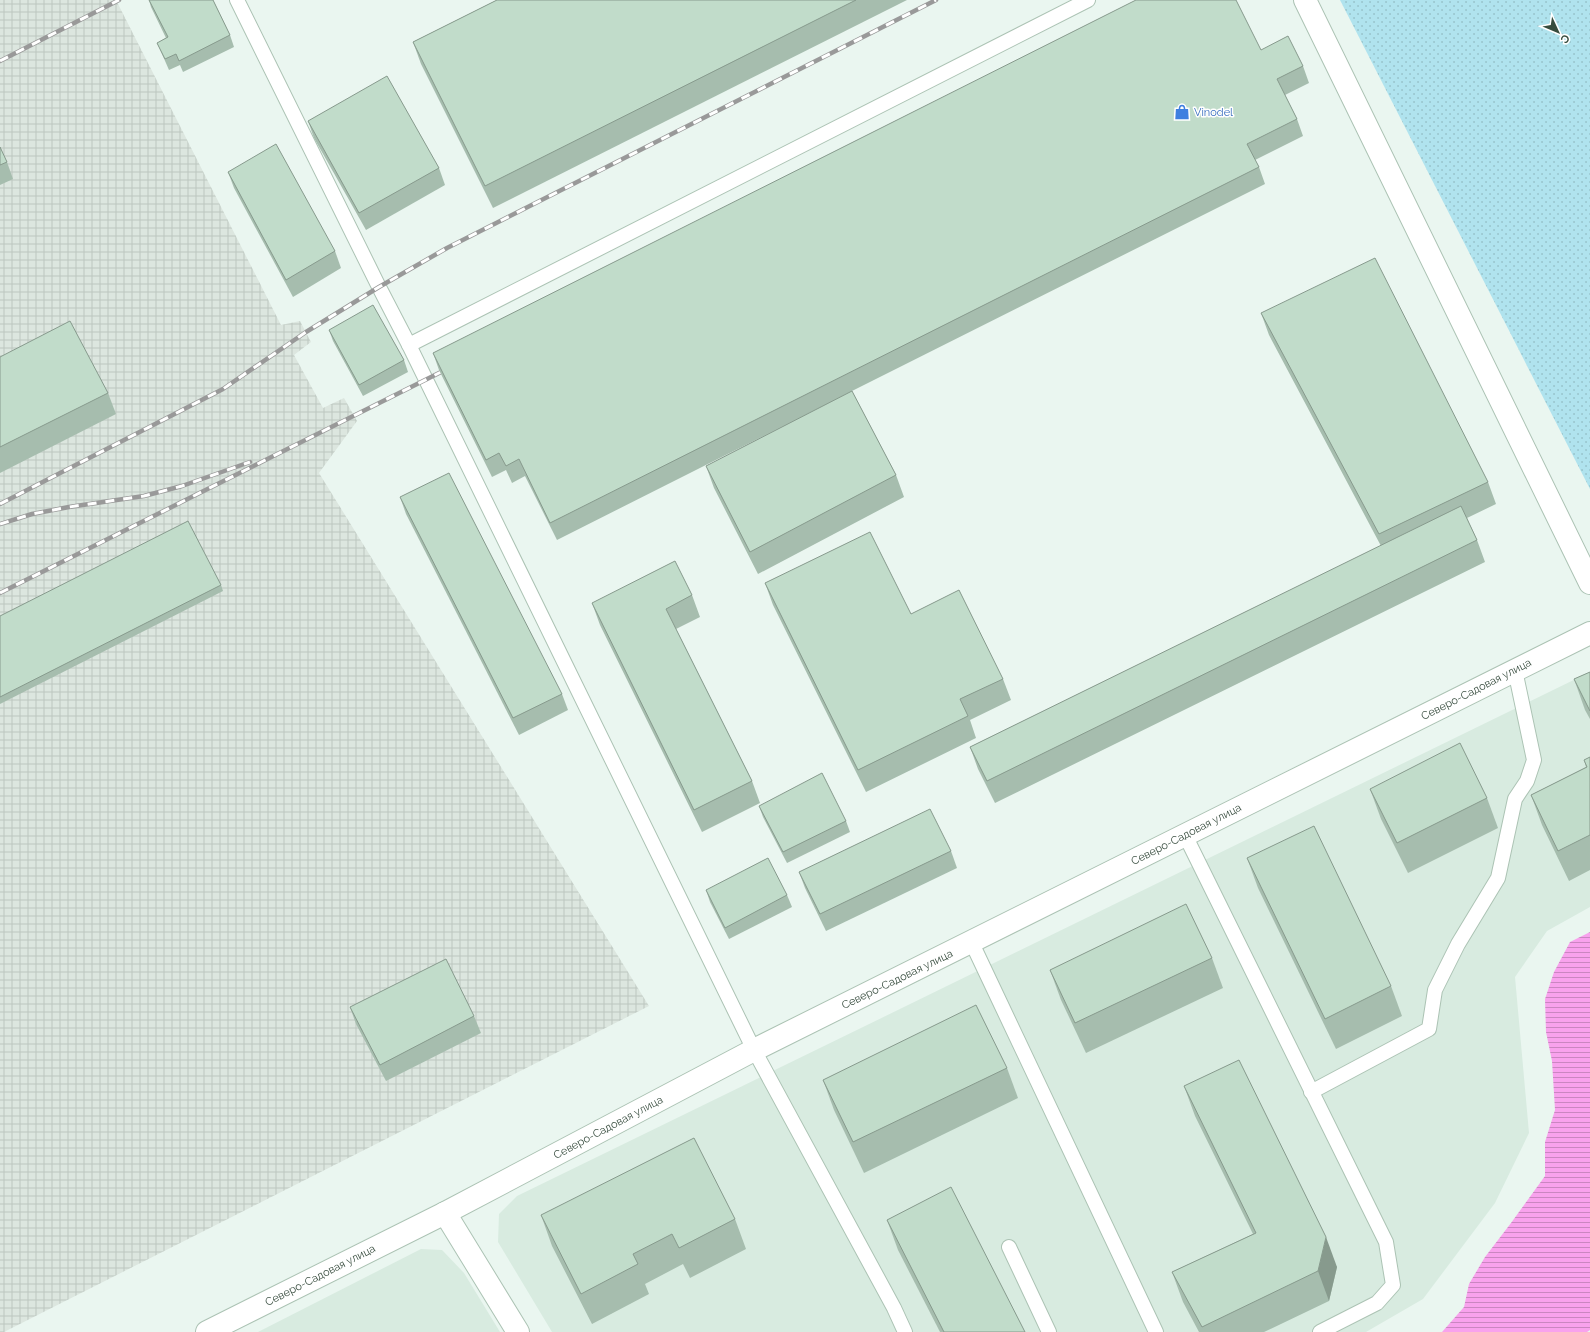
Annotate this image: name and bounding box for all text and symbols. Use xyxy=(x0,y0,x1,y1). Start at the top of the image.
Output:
north arrow xyxy=(1538,12,1578,52)
text: С xyxy=(1557,31,1572,46)
shop icon: Vinodel xyxy=(1173,103,1191,121)
place label: Vinodel xyxy=(1194,106,1233,119)
street label: Северо-Садовая улица xyxy=(1419,656,1534,723)
street label: Северо-Садовая улица xyxy=(1129,801,1244,868)
street label: Северо-Садовая улица xyxy=(840,947,955,1012)
street label: Северо-Садовая улица xyxy=(551,1093,665,1162)
street label: Северо-Садовая улица xyxy=(263,1242,378,1309)

